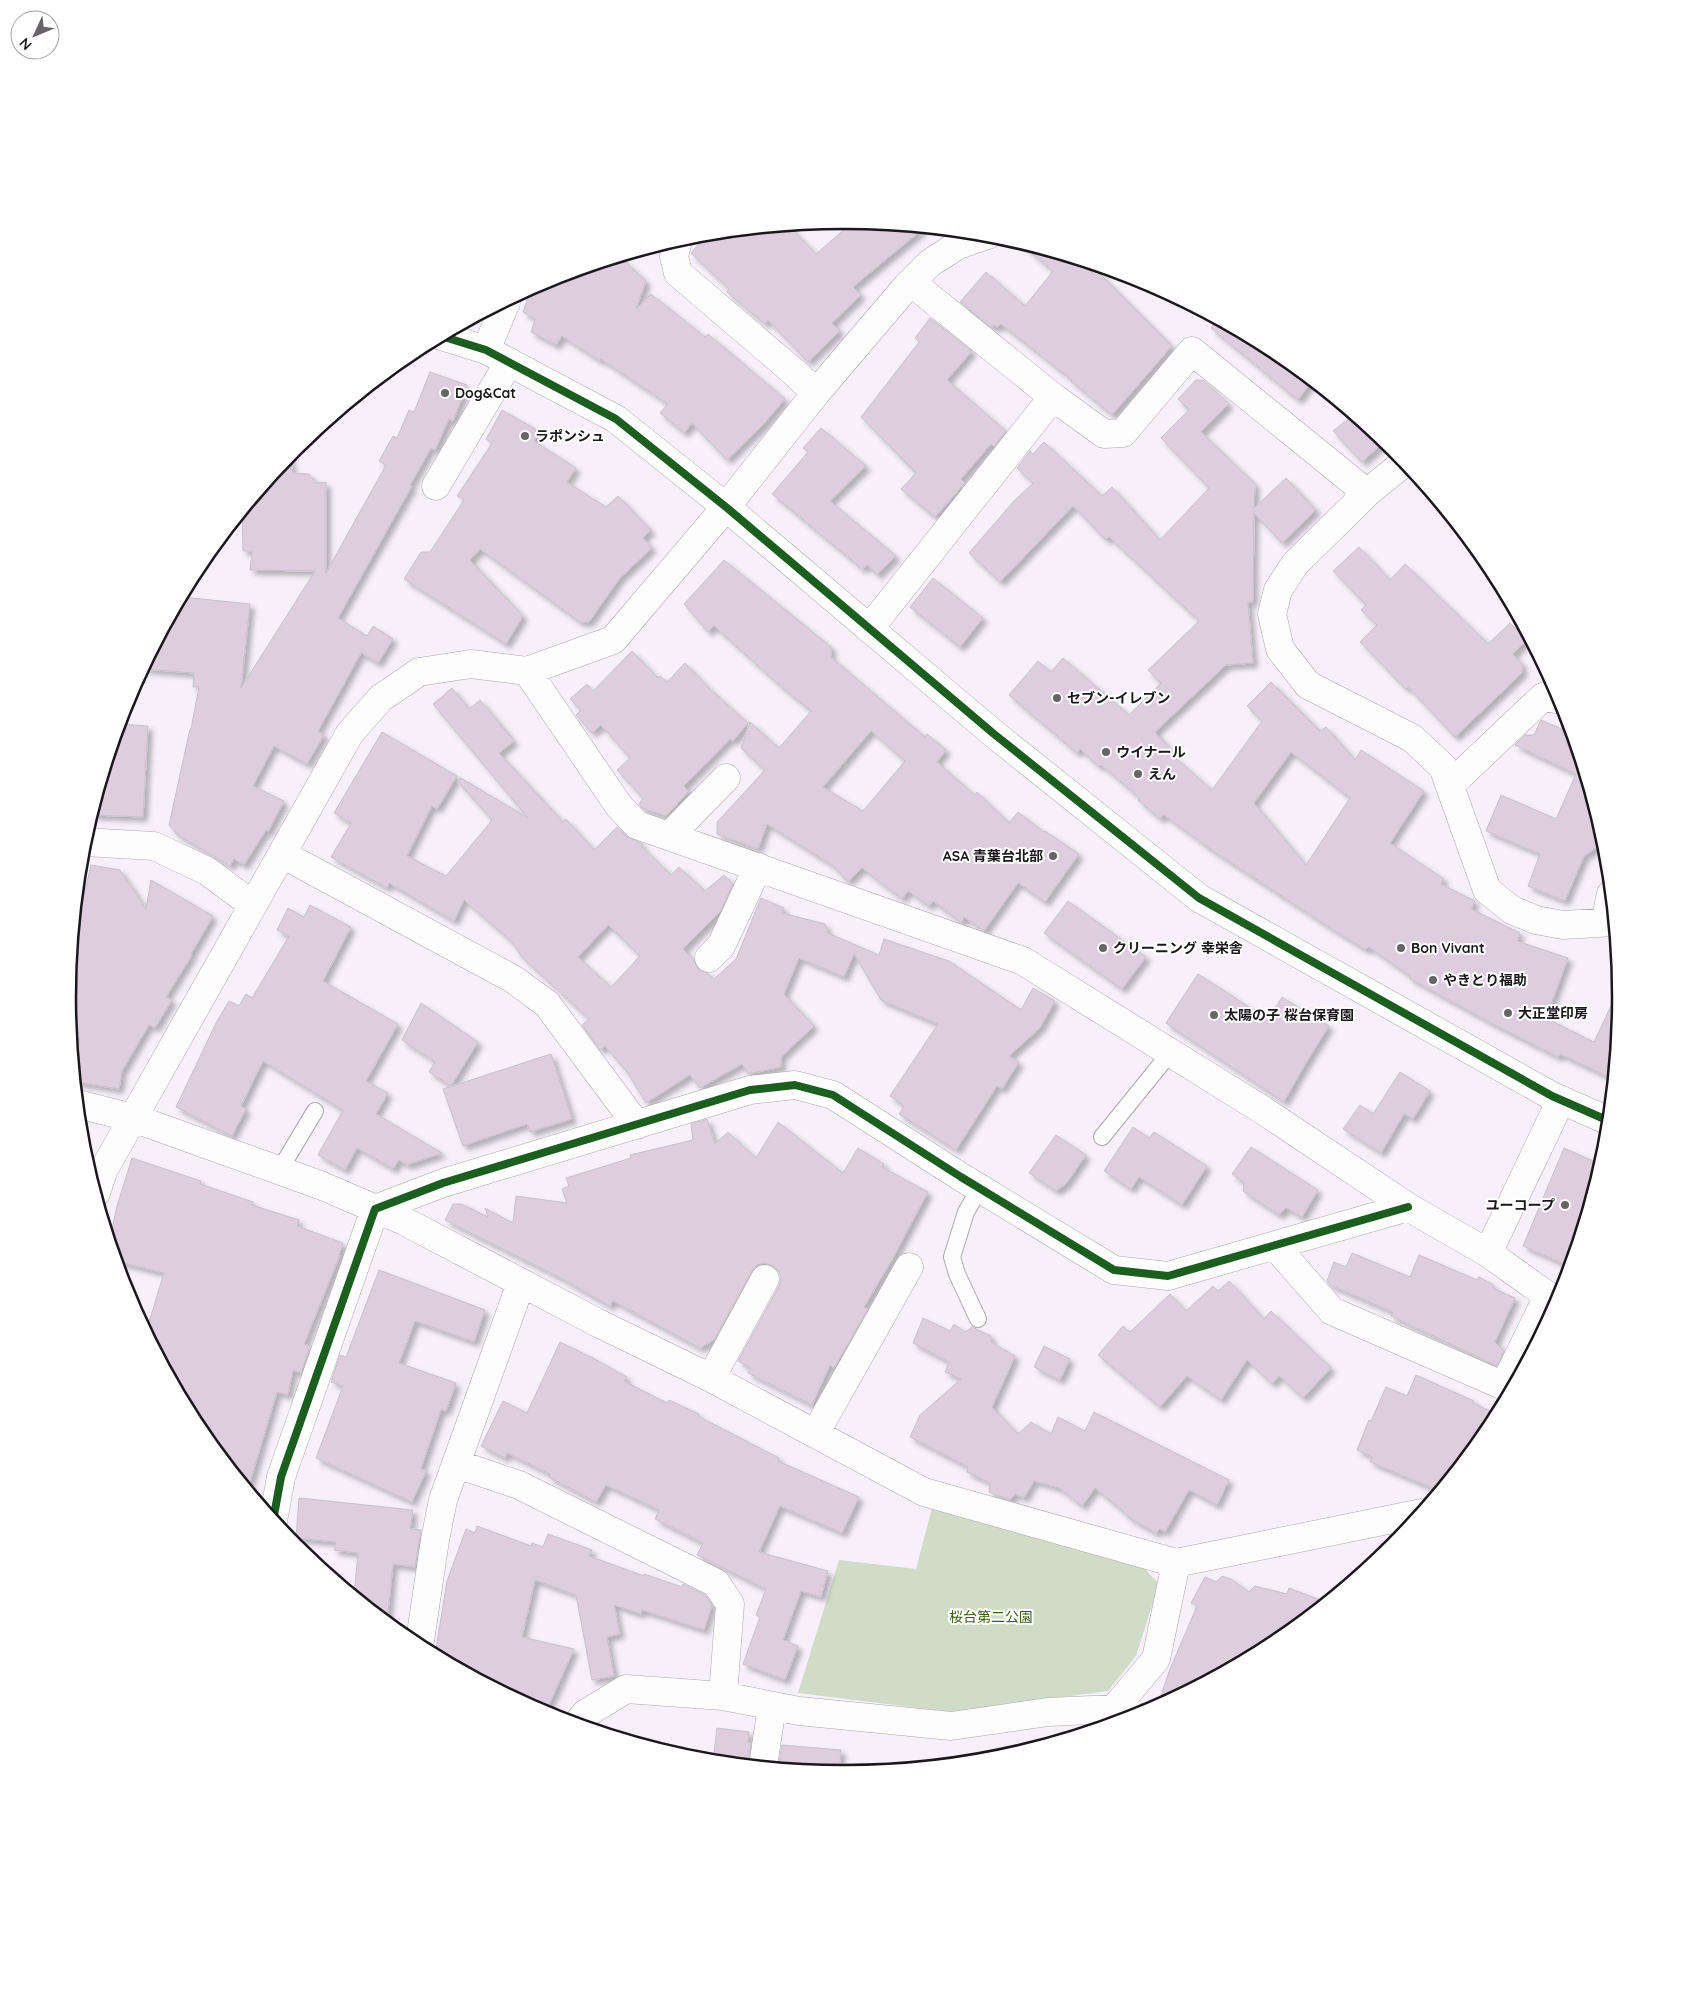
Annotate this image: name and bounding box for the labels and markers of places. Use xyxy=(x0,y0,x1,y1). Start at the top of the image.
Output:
place label: Dog&Cat xyxy=(455,384,516,402)
marker: Dog&Cat xyxy=(439,387,451,399)
place label: ラポンシュ xyxy=(535,427,605,445)
marker: ラポンシュ xyxy=(519,430,531,442)
place label: セブン-イレブン xyxy=(1067,689,1171,707)
marker: セブン-イレブン xyxy=(1051,692,1063,704)
place label: ウイナール xyxy=(1116,743,1186,761)
marker: ウイナール xyxy=(1100,746,1112,758)
place label: えん xyxy=(1148,765,1176,783)
marker: えん xyxy=(1132,768,1144,780)
place label: ASA 青葉台北部 xyxy=(943,847,1043,865)
marker: ASA 青葉台北部 xyxy=(1047,850,1059,862)
place label: クリーニング 幸栄舎 xyxy=(1113,939,1243,957)
place label: Bon Vivant xyxy=(1411,939,1485,957)
marker: クリーニング 幸栄舎 xyxy=(1097,942,1109,954)
marker: Bon Vivant xyxy=(1395,942,1407,954)
place label: やきとり福助 xyxy=(1443,971,1527,989)
marker: やきとり福助 xyxy=(1427,974,1439,986)
place label: 大正堂印房 xyxy=(1518,1004,1588,1022)
place label: 太陽の子 桜台保育園 xyxy=(1224,1006,1354,1024)
marker: 大正堂印房 xyxy=(1502,1007,1514,1019)
marker: 太陽の子 桜台保育園 xyxy=(1208,1009,1220,1021)
place label: ユーコープ xyxy=(1486,1196,1555,1214)
marker: ユーコープ xyxy=(1559,1199,1571,1211)

